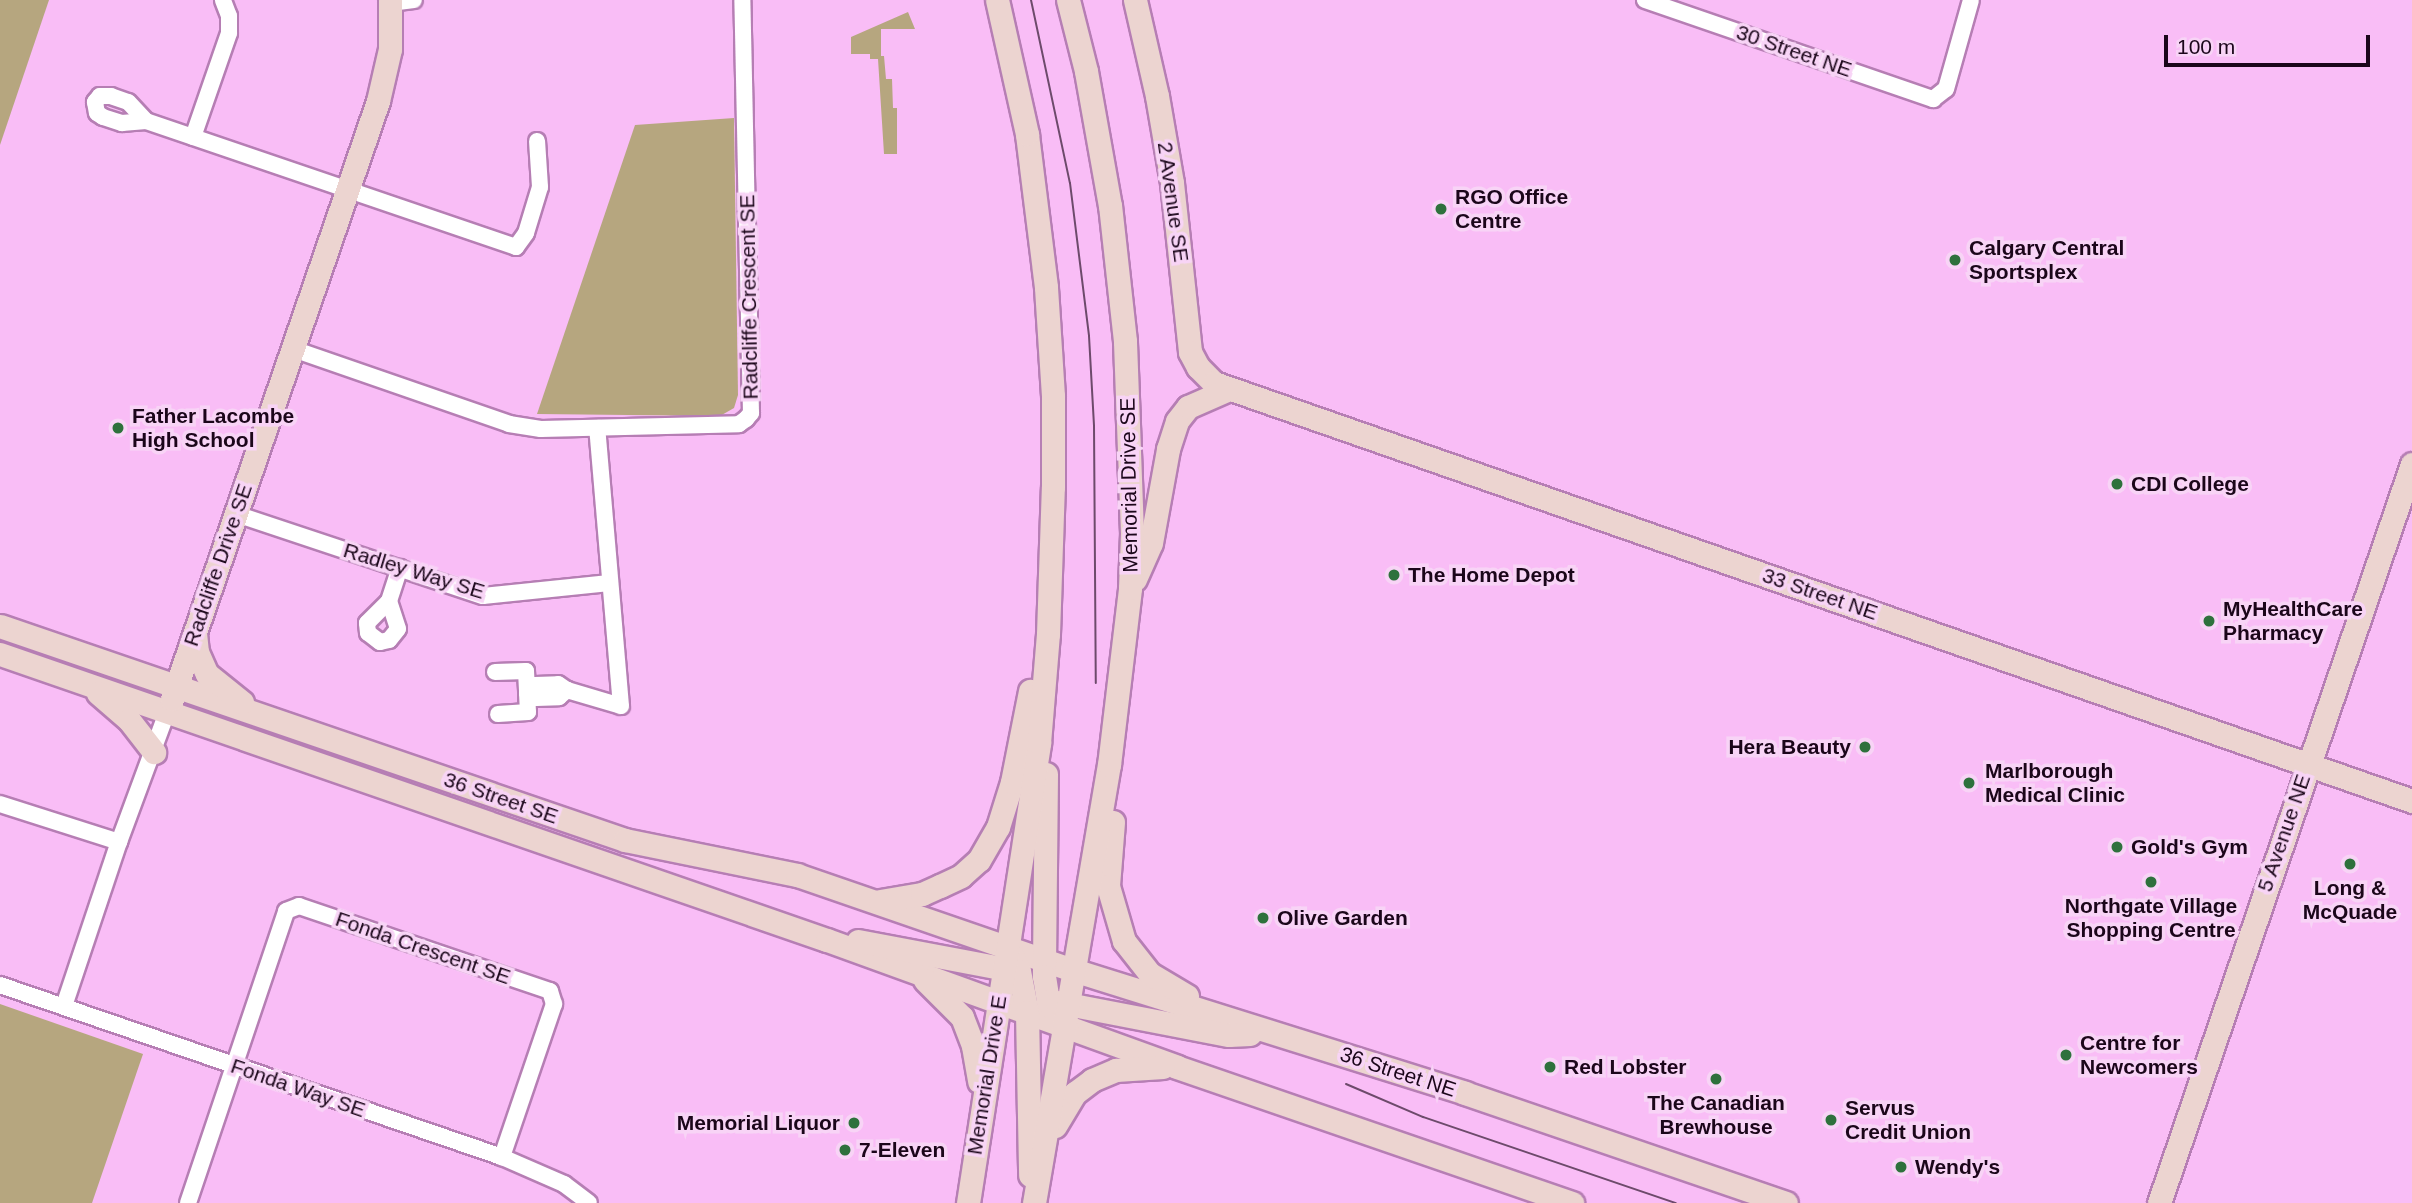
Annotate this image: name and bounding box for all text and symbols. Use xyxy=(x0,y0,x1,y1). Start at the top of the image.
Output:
street label: 30 Street NE xyxy=(1733,20,1855,82)
scale bar xyxy=(2167,21,2374,65)
text: 100 m xyxy=(2177,35,2235,58)
street label: 2 Avenue SE xyxy=(1152,140,1194,264)
place label: RGO Office Centre xyxy=(1455,184,1568,234)
street label: Radcliffe Crescent SE xyxy=(735,194,763,400)
marker: RGO Office Centre xyxy=(1433,201,1449,217)
place label: Calgary Central Sportsplex xyxy=(1969,235,2124,285)
marker: Calgary Central Sportsplex xyxy=(1947,252,1963,268)
street label: Memorial Drive SE xyxy=(1115,397,1143,573)
place label: Father Lacombe High School xyxy=(132,403,294,453)
marker: Father Lacombe High School xyxy=(110,420,126,436)
place label: CDI College xyxy=(2131,471,2249,497)
marker: CDI College xyxy=(2109,476,2125,492)
street label: Radcliffe Drive SE xyxy=(178,481,258,649)
street label: Radley Way SE xyxy=(340,538,488,604)
place label: The Home Depot xyxy=(1408,562,1575,588)
street label: 33 Street NE xyxy=(1759,563,1881,625)
marker: The Home Depot xyxy=(1386,567,1402,583)
place label: MyHealthCare Pharmacy xyxy=(2223,596,2363,646)
marker: MyHealthCare Pharmacy xyxy=(2201,613,2217,629)
place label: Hera Beauty xyxy=(1728,734,1851,760)
marker: Hera Beauty xyxy=(1857,739,1873,755)
place label: Marlborough Medical Clinic xyxy=(1985,758,2125,808)
street label: 36 Street SE xyxy=(441,767,561,829)
street label: 5 Avenue NE xyxy=(2252,771,2316,895)
marker: Marlborough Medical Clinic xyxy=(1959,773,1979,793)
place label: Gold's Gym xyxy=(2131,834,2248,860)
marker: Gold's Gym xyxy=(2109,839,2125,855)
marker: Long & McQuade xyxy=(2342,856,2358,872)
marker: Northgate Village Shopping Centre xyxy=(2143,874,2159,890)
place label: Long & McQuade xyxy=(2303,875,2397,925)
place label: Northgate Village Shopping Centre xyxy=(2065,893,2237,943)
place label: Olive Garden xyxy=(1277,905,1408,931)
street label: Fonda Crescent SE xyxy=(332,906,514,990)
marker: Olive Garden xyxy=(1255,910,1271,926)
street label: Memorial Drive E xyxy=(962,994,1012,1156)
place label: Centre for Newcomers xyxy=(2080,1030,2198,1080)
street label: 36 Street NE xyxy=(1337,1041,1459,1103)
marker: Centre for Newcomers xyxy=(2058,1047,2074,1063)
street label: Fonda Way SE xyxy=(227,1053,369,1123)
place label: Red Lobster xyxy=(1564,1054,1687,1080)
marker: Red Lobster xyxy=(1542,1059,1558,1075)
marker: The Canadian Brewhouse xyxy=(1708,1071,1724,1087)
place label: The Canadian Brewhouse xyxy=(1647,1090,1785,1140)
place label: Servus Credit Union xyxy=(1845,1095,1971,1145)
place label: Memorial Liquor xyxy=(677,1110,840,1136)
marker: Servus Credit Union xyxy=(1823,1112,1839,1128)
marker: Memorial Liquor xyxy=(846,1115,862,1131)
place label: 7-Eleven xyxy=(859,1137,945,1163)
marker: 7-Eleven xyxy=(837,1142,853,1158)
place label: Wendy's xyxy=(1915,1154,2000,1180)
marker: Wendy's xyxy=(1893,1159,1909,1175)

